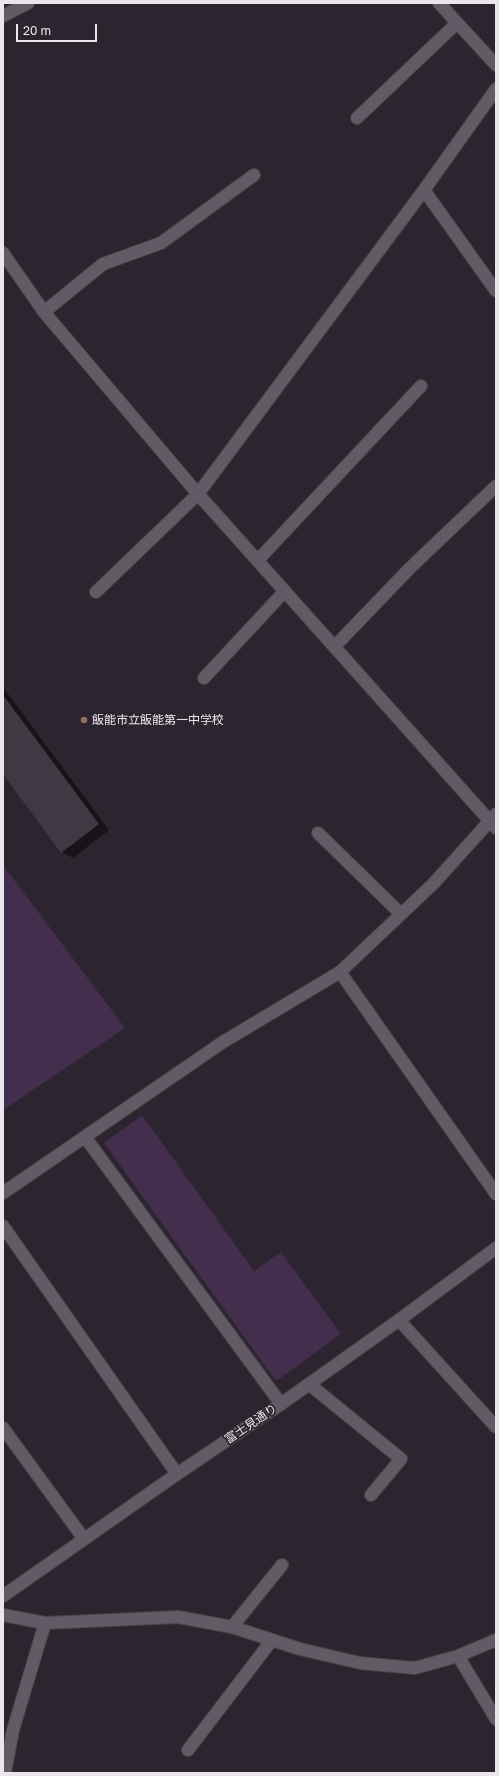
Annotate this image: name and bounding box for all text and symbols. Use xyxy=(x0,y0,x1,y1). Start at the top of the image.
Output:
scale bar xyxy=(18,16,99,42)
text: 20 m xyxy=(23,23,51,38)
place label: 飯能市立飯能第一中学校 xyxy=(92,713,224,727)
marker: 飯能市立飯能第一中学校 xyxy=(79,715,89,725)
street label: 富士見通り xyxy=(222,1401,280,1447)

